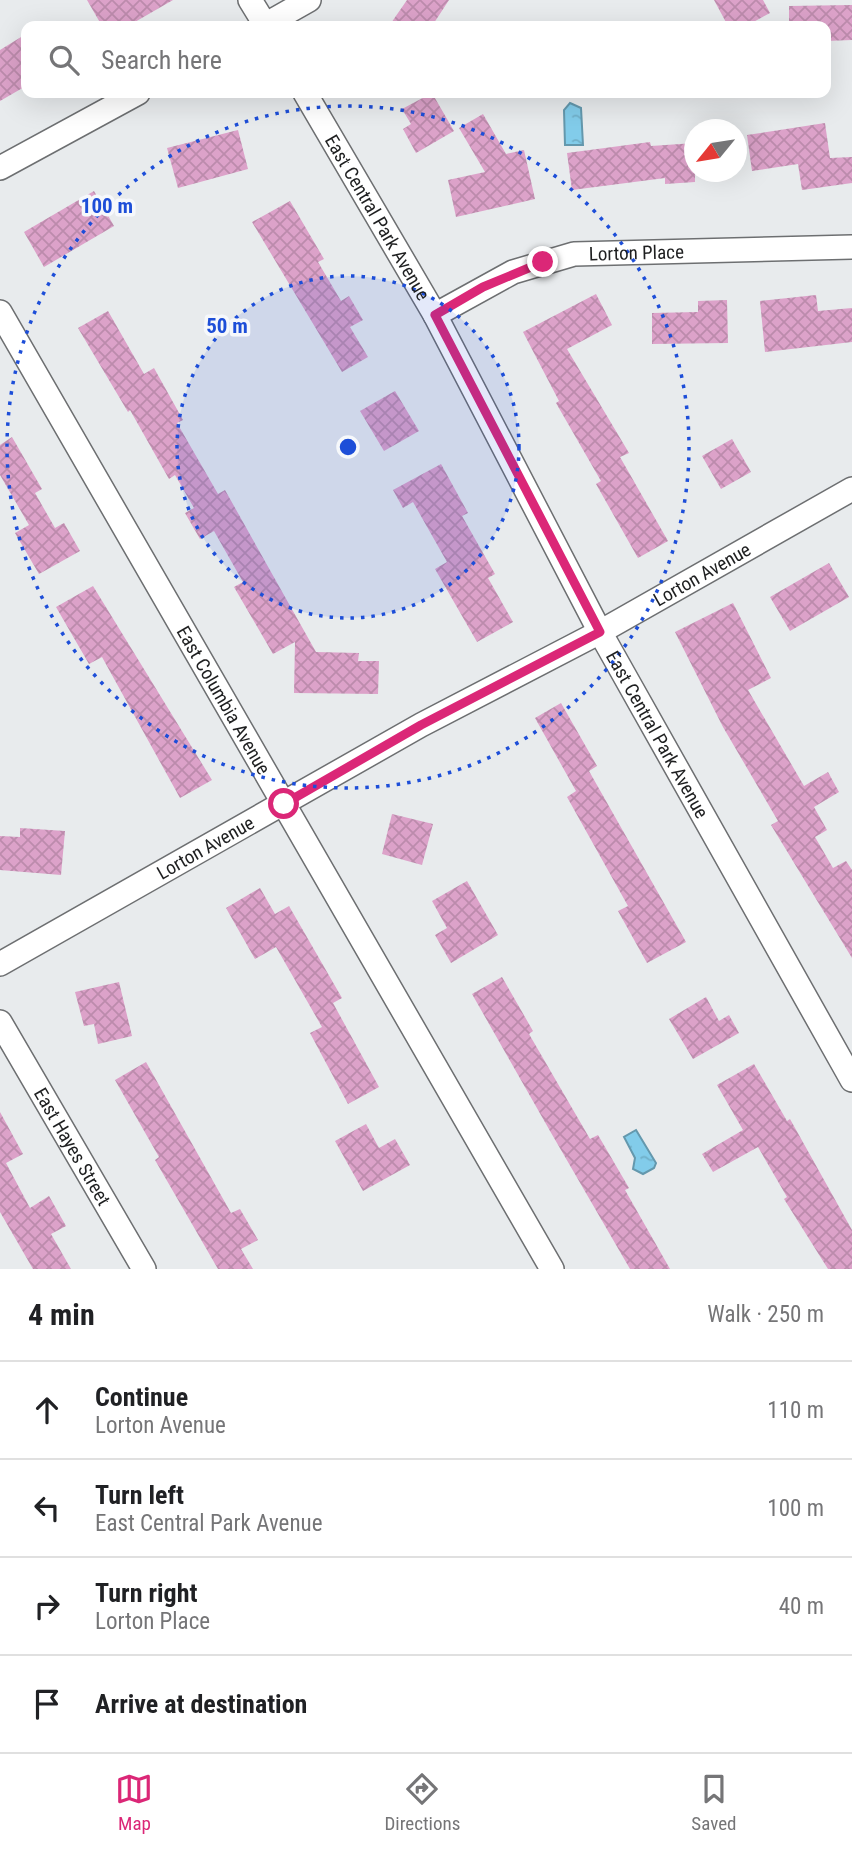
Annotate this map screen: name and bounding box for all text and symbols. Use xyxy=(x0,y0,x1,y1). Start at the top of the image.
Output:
search box xyxy=(21,21,831,98)
icon: search xyxy=(45,41,83,79)
text: Search here xyxy=(101,45,222,75)
north arrow xyxy=(684,119,747,182)
street label: East Central Park Avenue xyxy=(320,131,435,305)
text: 100 m xyxy=(81,194,133,218)
street label: Lorton Place xyxy=(588,240,684,266)
route end xyxy=(527,246,558,277)
text: 50 m xyxy=(206,314,248,338)
centre of rings xyxy=(336,435,360,459)
street label: Lorton Avenue xyxy=(649,538,755,611)
street label: East Columbia Avenue xyxy=(172,622,275,779)
street label: East Central Park Avenue xyxy=(601,647,713,822)
route start xyxy=(268,788,299,819)
street label: Lorton Avenue xyxy=(153,811,258,885)
street label: East Hayes Street xyxy=(29,1084,115,1210)
text: 4 min xyxy=(28,1297,95,1332)
text: Walk · 250 m xyxy=(707,1301,824,1328)
text: Continue xyxy=(95,1382,188,1412)
icon: ahead xyxy=(28,1391,66,1429)
text: 110 m xyxy=(767,1397,824,1424)
text: Lorton Avenue xyxy=(95,1412,226,1439)
text: Turn left xyxy=(95,1480,184,1510)
icon: left xyxy=(28,1489,66,1527)
text: 100 m xyxy=(767,1495,824,1522)
text: East Central Park Avenue xyxy=(95,1510,322,1537)
text: Turn right xyxy=(95,1578,197,1608)
icon: right xyxy=(28,1587,66,1625)
text: 40 m xyxy=(779,1593,824,1620)
text: Lorton Place xyxy=(95,1608,210,1635)
icon: arrive xyxy=(28,1685,66,1723)
text: Arrive at destination xyxy=(95,1689,307,1719)
tab: Map xyxy=(115,1770,153,1835)
tab: Directions xyxy=(384,1770,460,1835)
tab: Saved xyxy=(691,1770,737,1835)

